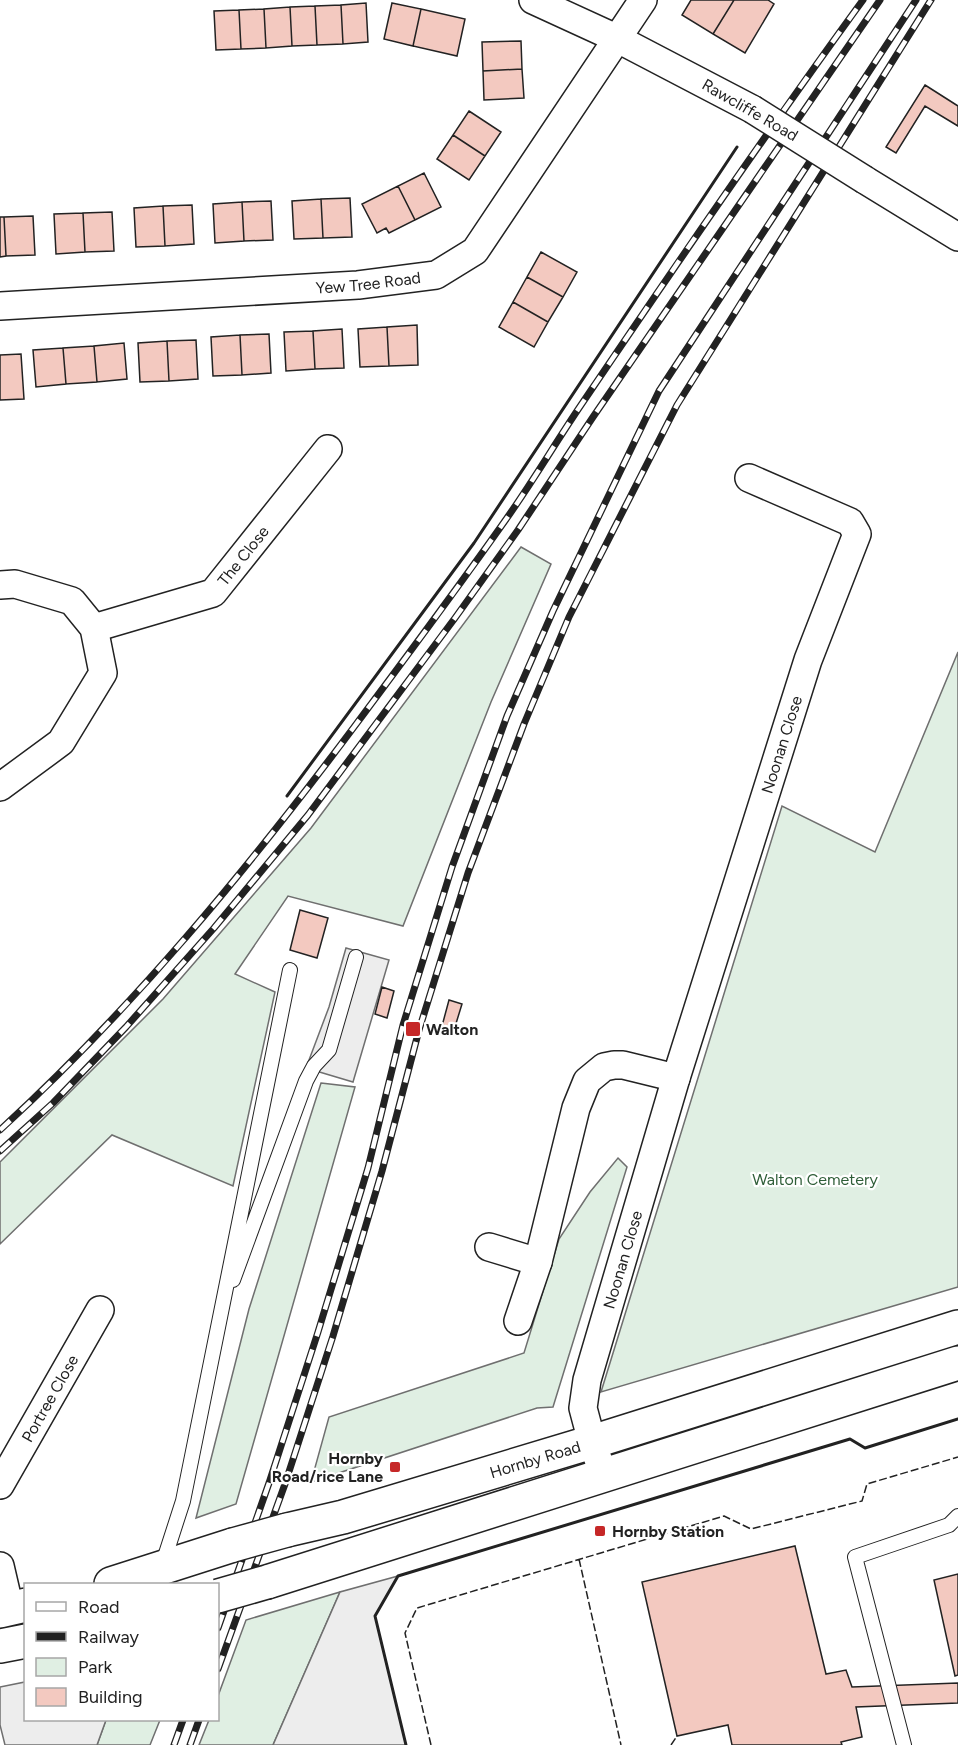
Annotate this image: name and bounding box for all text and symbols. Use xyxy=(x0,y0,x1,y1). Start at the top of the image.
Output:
street label: Rawcliffe Road xyxy=(699,75,801,145)
street label: Yew Tree Road xyxy=(315,268,422,297)
street label: The Close xyxy=(213,522,273,589)
street label: Noonan Close xyxy=(757,693,806,796)
marker: Walton xyxy=(404,1020,422,1038)
place label: Walton xyxy=(426,1020,478,1039)
park label: Walton Cemetery xyxy=(752,1170,878,1189)
street label: Noonan Close xyxy=(599,1208,646,1311)
street label: Portree Close xyxy=(17,1351,82,1445)
street label: Hornby Road xyxy=(487,1437,583,1482)
place label: Hornby Road/rice Lane xyxy=(272,1449,384,1486)
marker: Hornby Road/rice Lane xyxy=(388,1460,402,1474)
place label: Hornby Station xyxy=(612,1522,724,1541)
marker: Hornby Station xyxy=(593,1524,607,1538)
legend xyxy=(24,1583,219,1721)
text: Road xyxy=(78,1596,119,1618)
text: Railway xyxy=(78,1626,140,1648)
text: Park xyxy=(78,1656,113,1678)
text: Building xyxy=(78,1686,143,1708)

